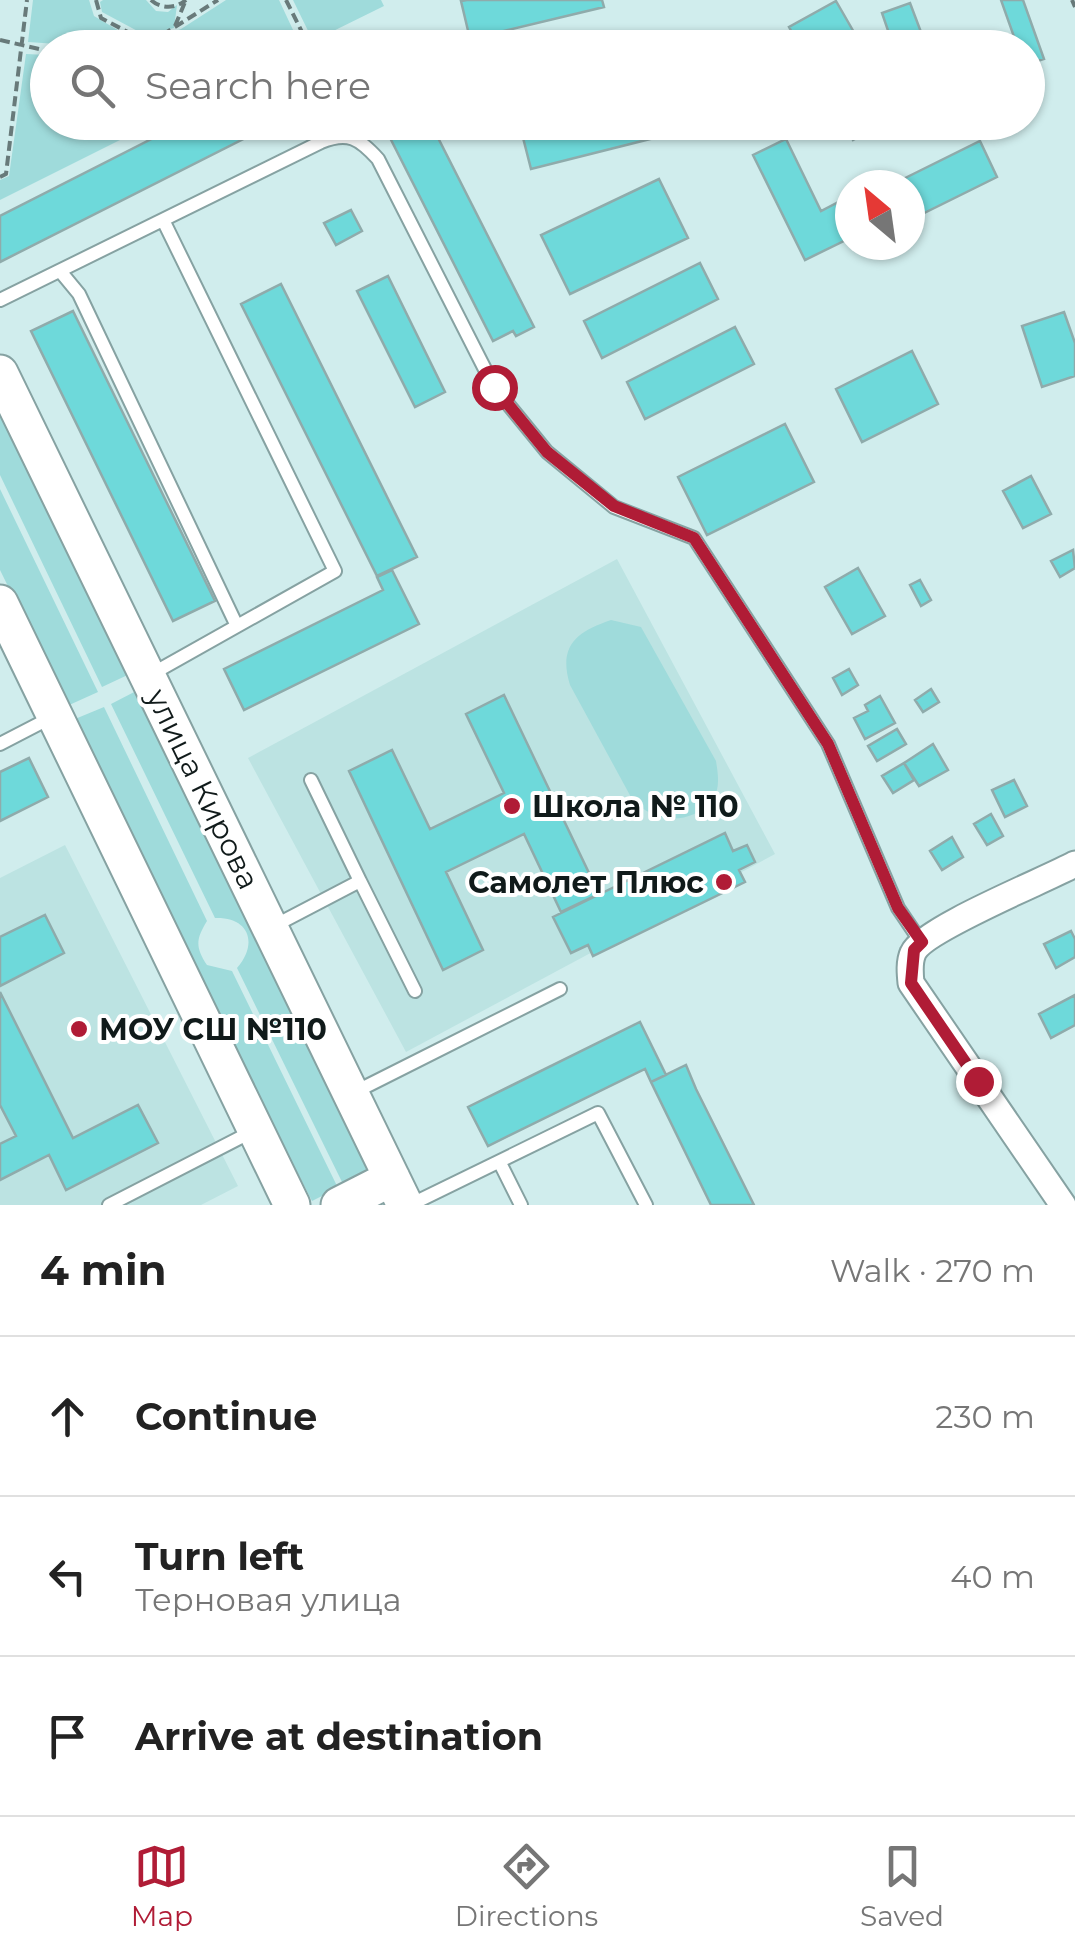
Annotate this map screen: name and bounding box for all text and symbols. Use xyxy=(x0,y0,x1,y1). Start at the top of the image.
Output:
search box xyxy=(30,30,1045,140)
icon: search xyxy=(65,58,120,113)
text: Search here xyxy=(145,62,371,109)
north arrow xyxy=(835,170,925,260)
route start xyxy=(472,365,518,411)
street label: улица Кирова xyxy=(138,682,267,895)
place label: Школа № 110 xyxy=(532,788,739,825)
marker: Школа № 110 xyxy=(501,795,523,817)
place label: Самолет Плюс xyxy=(468,864,704,901)
marker: Самолет Плюс xyxy=(713,871,735,893)
place label: МОУ СШ №110 xyxy=(99,1011,327,1048)
marker: МОУ СШ №110 xyxy=(68,1018,90,1040)
route end xyxy=(956,1059,1002,1105)
text: 4 min xyxy=(40,1244,167,1296)
text: Walk · 270 m xyxy=(830,1251,1035,1290)
icon: ahead xyxy=(40,1389,95,1444)
text: Continue xyxy=(135,1393,317,1440)
text: 230 m xyxy=(935,1397,1035,1436)
text: Turn left xyxy=(135,1533,304,1580)
icon: left xyxy=(40,1549,95,1604)
text: 40 m xyxy=(950,1557,1035,1596)
text: Терновая улица xyxy=(135,1580,402,1619)
icon: arrive xyxy=(40,1709,95,1764)
text: Arrive at destination xyxy=(135,1713,543,1760)
tab: Map xyxy=(131,1839,193,1933)
tab: Directions xyxy=(455,1839,598,1933)
tab: Saved xyxy=(860,1839,944,1933)

